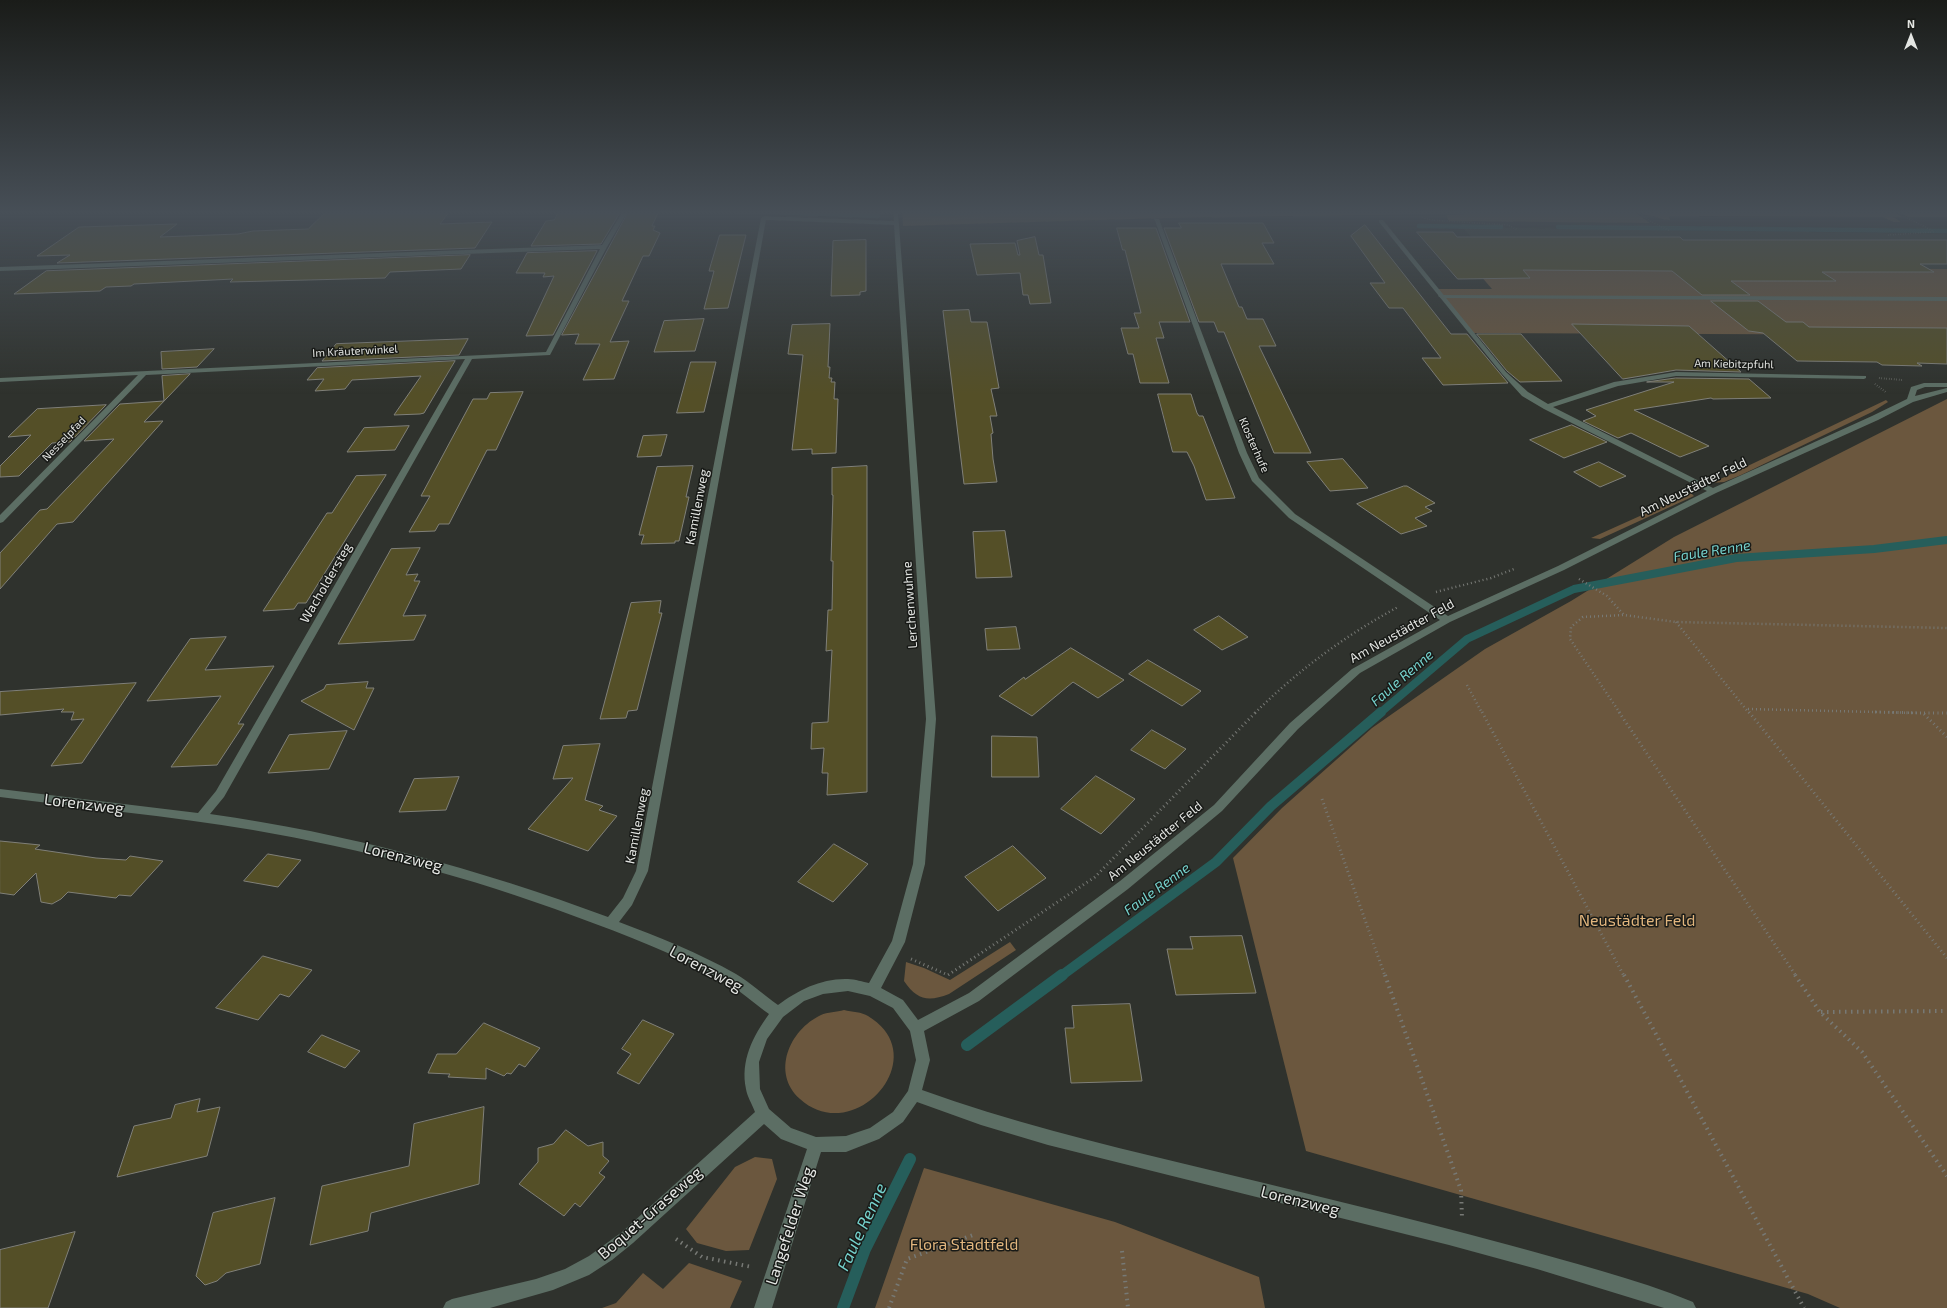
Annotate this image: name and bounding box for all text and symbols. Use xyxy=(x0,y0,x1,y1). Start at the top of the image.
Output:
north arrow xyxy=(1891,16,1931,56)
text: N xyxy=(1907,17,1915,30)
street label: Im Kräuterwinkel xyxy=(312,342,398,360)
street label: Am Kiebitzpfuhl xyxy=(1694,357,1774,371)
street label: Nesselpfad xyxy=(39,414,89,464)
street label: Klosterhufe xyxy=(1236,415,1272,475)
street label: Am Neustädter Feld xyxy=(1637,454,1749,520)
street label: Kamillenweg xyxy=(682,468,712,546)
water label: Faule Renne xyxy=(1672,537,1752,565)
street label: Wacholdersteg xyxy=(297,540,355,626)
street label: Lerchenwuhne xyxy=(899,561,921,649)
street label: Am Neustädter Feld xyxy=(1347,596,1457,666)
water label: Faule Renne xyxy=(1367,646,1437,710)
street label: Kamillenweg xyxy=(622,787,652,865)
street label: Lorenzweg xyxy=(43,790,125,818)
street label: Am Neustädter Feld xyxy=(1105,798,1205,884)
street label: Lorenzweg xyxy=(362,838,444,876)
water label: Faule Renne xyxy=(1121,859,1193,919)
park label: Neustädter Feld xyxy=(1579,911,1695,931)
street label: Lorenzweg xyxy=(666,942,746,996)
street label: Boquet-Graseweg xyxy=(594,1163,706,1263)
street label: Langefelder Weg xyxy=(762,1164,818,1288)
water label: Faule Renne xyxy=(833,1180,891,1274)
street label: Lorenzweg xyxy=(1259,1182,1341,1220)
park label: Flora Stadtfeld xyxy=(910,1235,1018,1255)

